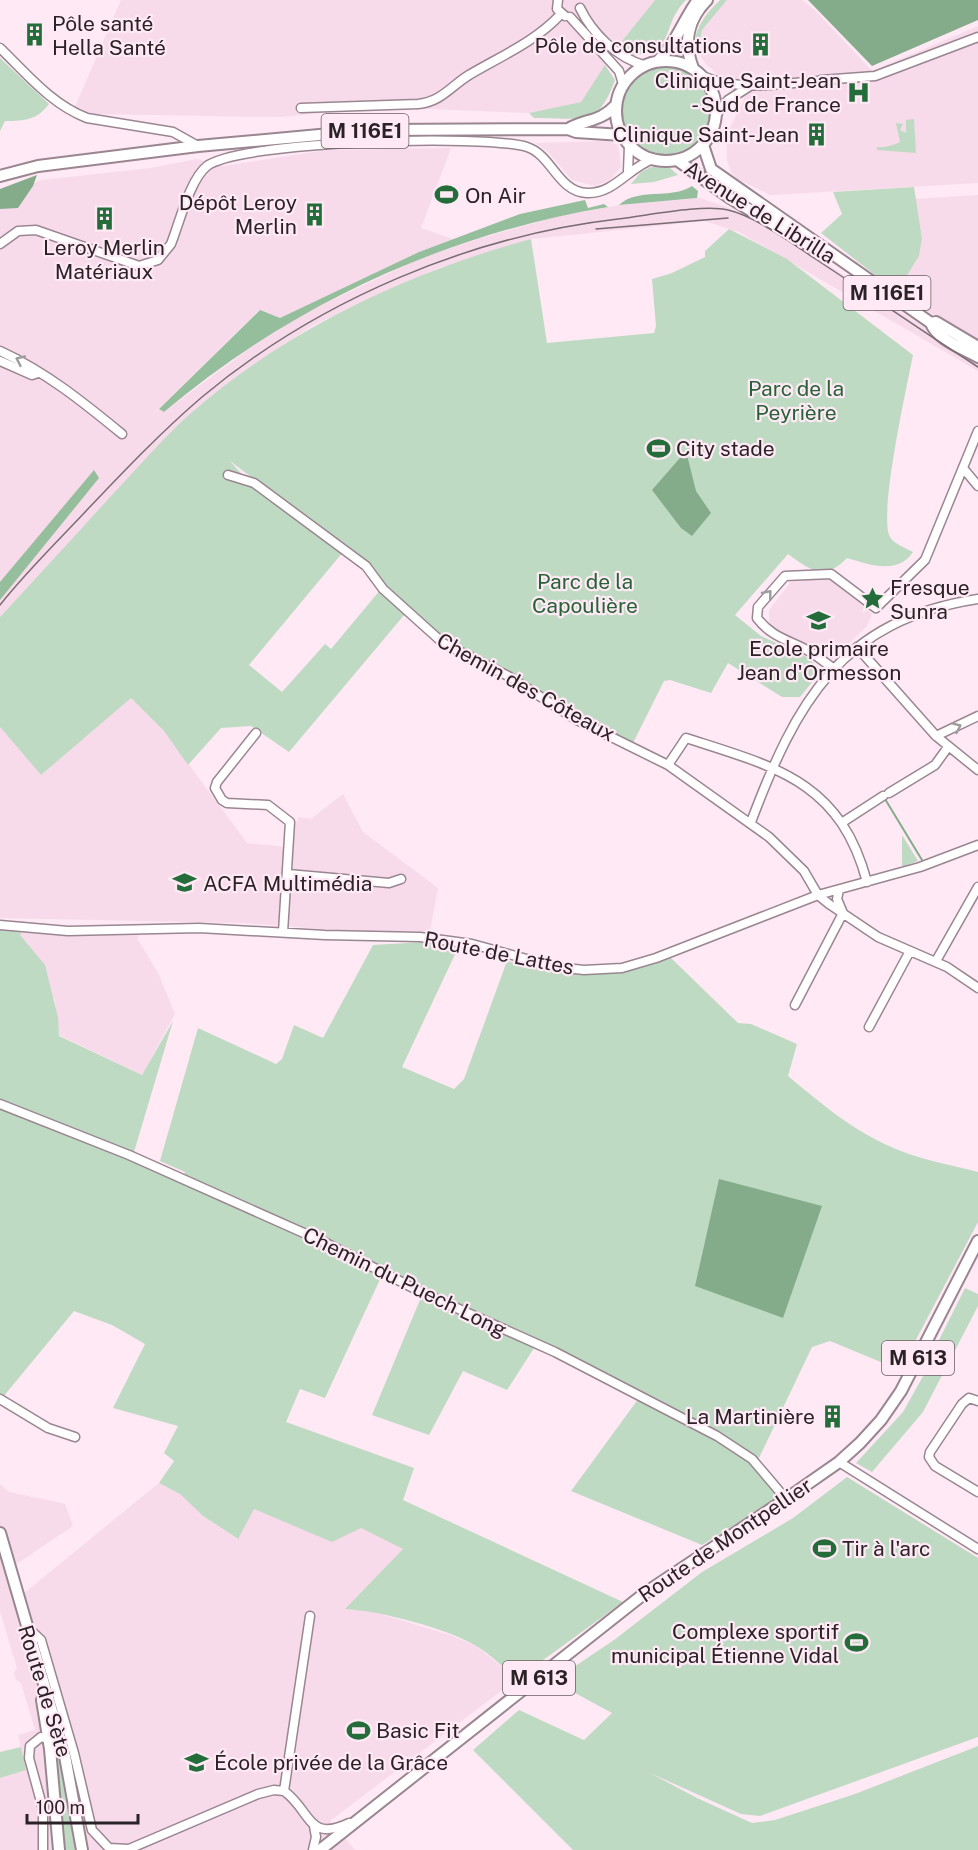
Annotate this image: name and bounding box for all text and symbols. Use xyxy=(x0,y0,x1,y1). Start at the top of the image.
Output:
place label: Pôle santé Hella Santé xyxy=(52,11,166,60)
building icon: Pôle santé Hella Santé xyxy=(21,22,47,48)
building icon: Pôle de consultations xyxy=(747,32,773,58)
place label: Pôle de consultations xyxy=(535,33,742,58)
place label: Clinique Saint-Jean - Sud de France xyxy=(655,68,841,117)
hospital icon: Clinique Saint-Jean - Sud de France xyxy=(846,79,872,105)
road number: M 116E1 xyxy=(322,114,409,148)
building icon: Clinique Saint-Jean xyxy=(804,121,830,147)
place label: Clinique Saint-Jean xyxy=(613,122,799,147)
street label: Avenue de Librilla xyxy=(680,155,840,269)
sports icon: On Air xyxy=(434,182,460,208)
place label: On Air xyxy=(465,183,526,208)
place label: Dépôt Leroy Merlin xyxy=(179,190,297,239)
building icon: Dépôt Leroy Merlin xyxy=(302,201,328,227)
building icon: Leroy Merlin Matériaux xyxy=(91,206,117,232)
place label: Leroy Merlin Matériaux xyxy=(43,235,165,284)
road number: M 116E1 xyxy=(844,276,930,310)
one-way arrow xyxy=(16,356,27,368)
park label: Parc de la Peyrière xyxy=(748,376,844,425)
sports icon: City stade xyxy=(645,435,671,461)
place label: City stade xyxy=(676,436,775,461)
park label: Parc de la Capoulière xyxy=(532,569,638,618)
place label: Fresque Sunra xyxy=(890,575,970,624)
place icon: Fresque Sunra xyxy=(859,586,885,612)
one-way arrow xyxy=(761,589,772,600)
school or university icon: Ecole primaire Jean d'Ormesson xyxy=(806,607,832,633)
street label: Chemin des Côteaux xyxy=(432,628,620,746)
place label: Ecole primaire Jean d'Ormesson xyxy=(737,636,901,685)
one-way arrow xyxy=(951,722,962,734)
school or university icon: ACFA Multimédia xyxy=(172,870,198,896)
place label: ACFA Multimédia xyxy=(203,871,372,896)
street label: Route de Lattes xyxy=(422,926,576,980)
street label: Chemin du Puech Long xyxy=(299,1222,511,1342)
road number: M 613 xyxy=(882,1341,954,1375)
building icon: La Martinière xyxy=(820,1403,846,1429)
place label: La Martinière xyxy=(686,1404,815,1429)
street label: Route de Montpellier xyxy=(633,1473,817,1607)
sports icon: Tir à l'arc xyxy=(811,1535,837,1561)
place label: Tir à l'arc xyxy=(842,1536,930,1561)
place label: Complexe sportif municipal Étienne Vidal xyxy=(611,1619,839,1668)
street label: Route de Sète xyxy=(13,1622,77,1760)
sports icon: Complexe sportif municipal Étienne Vidal xyxy=(844,1630,870,1656)
road number: M 613 xyxy=(503,1661,575,1695)
sports icon: Basic Fit xyxy=(345,1717,371,1743)
place label: Basic Fit xyxy=(376,1718,460,1743)
school or university icon: École privée de la Grâce xyxy=(183,1749,209,1775)
place label: École privée de la Grâce xyxy=(214,1750,448,1775)
scale bar xyxy=(27,1787,138,1825)
text: 100 m xyxy=(36,1797,85,1818)

